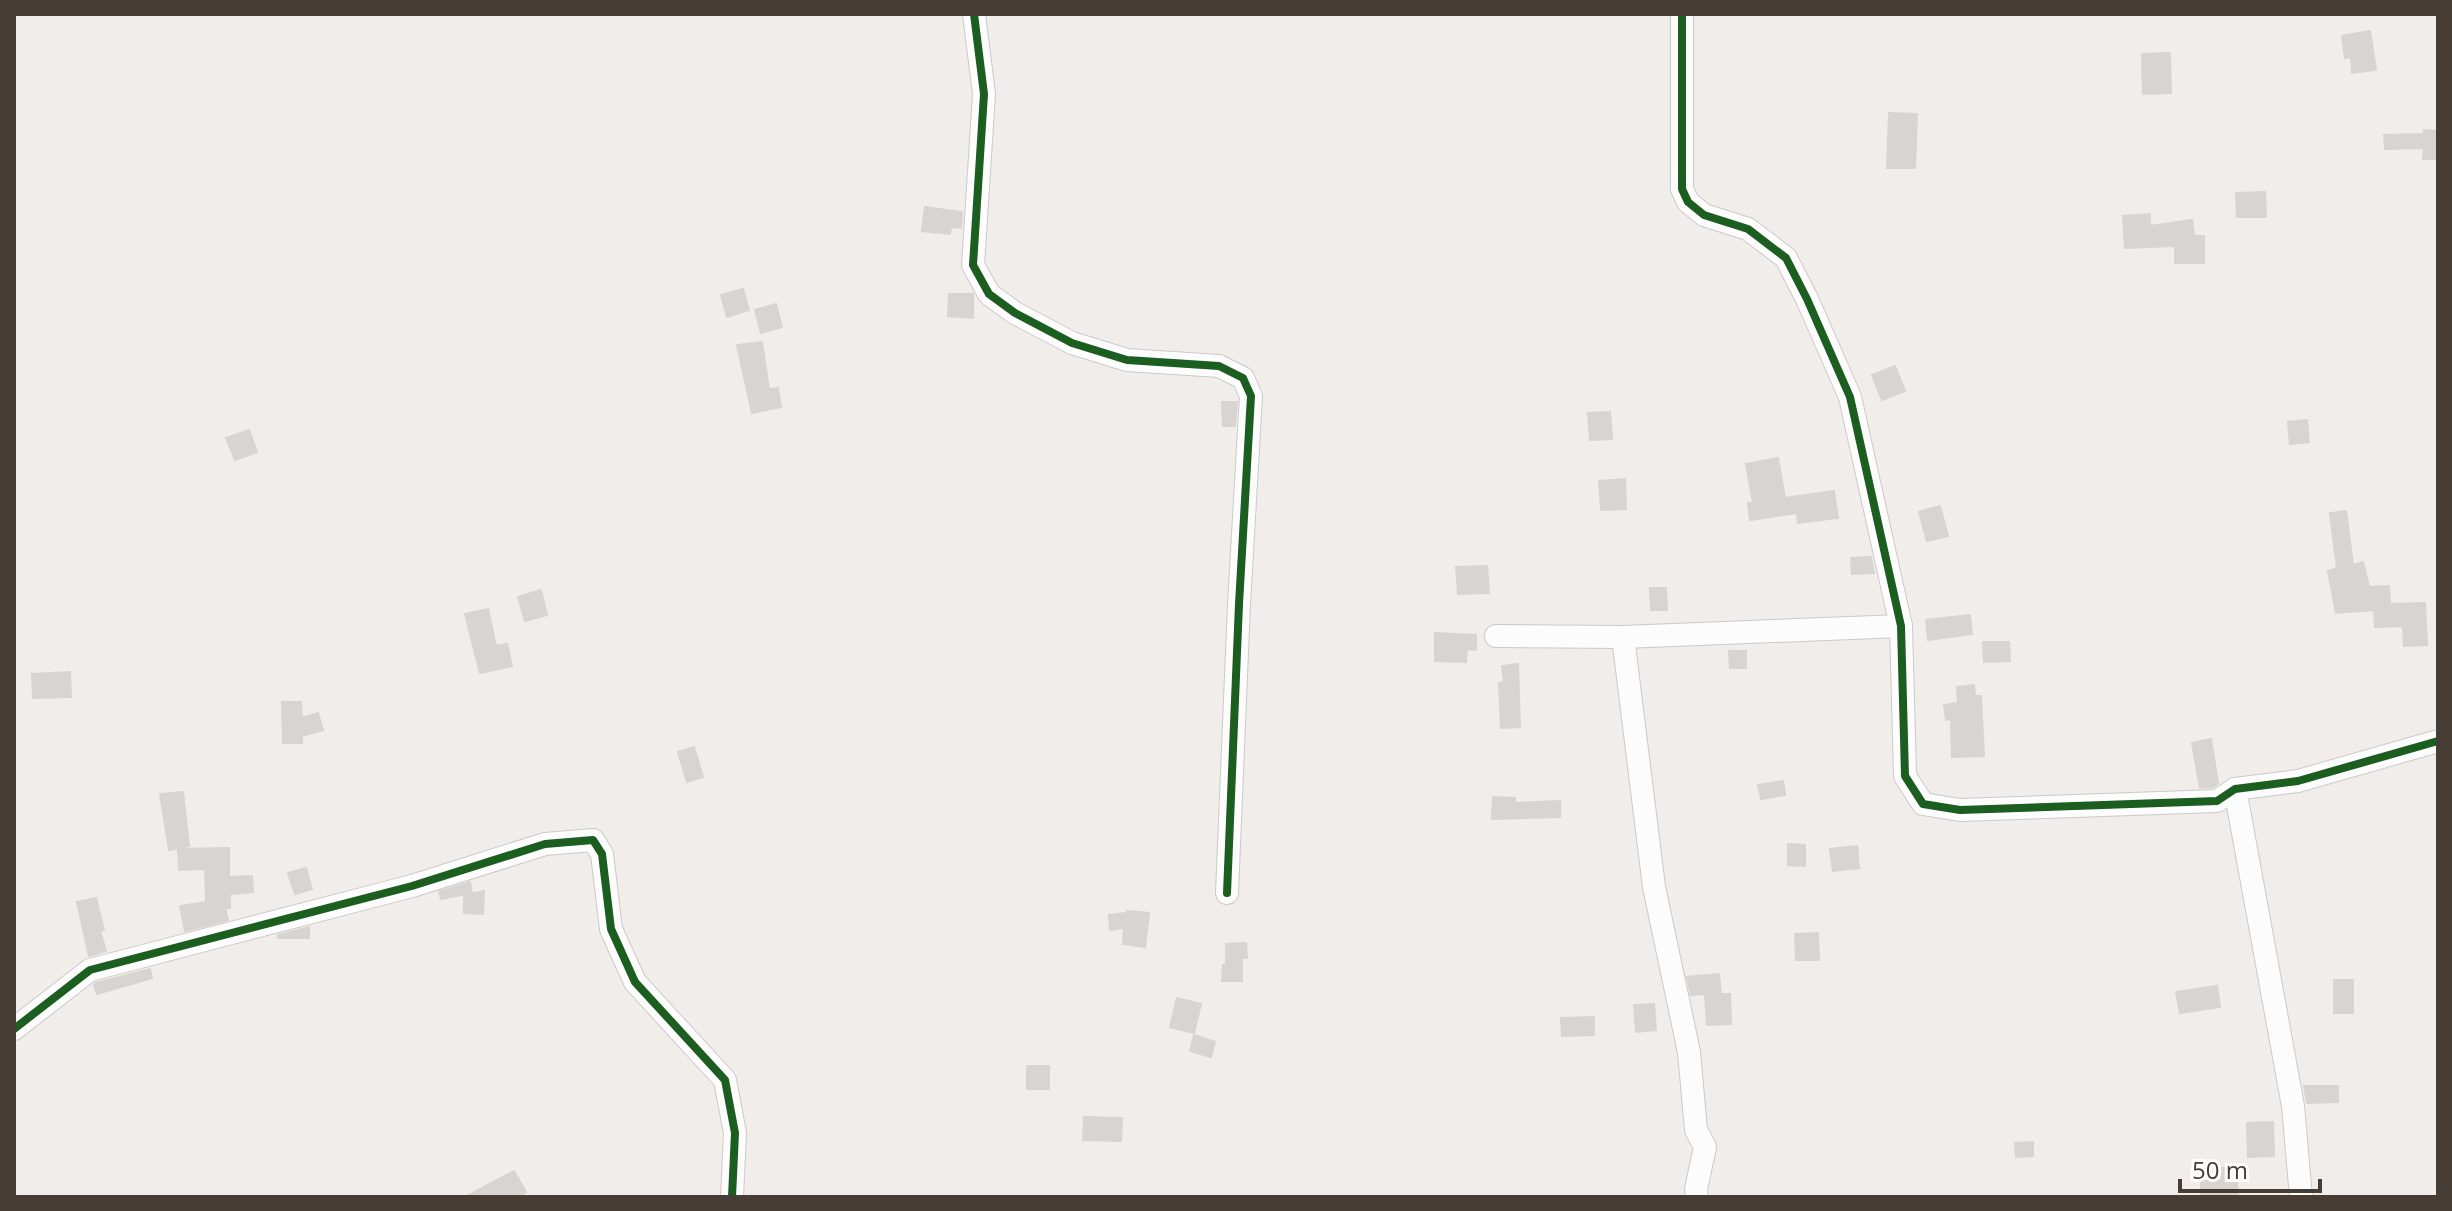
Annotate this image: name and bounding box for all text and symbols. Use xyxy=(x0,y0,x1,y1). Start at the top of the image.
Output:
scale bar xyxy=(2180,1143,2320,1193)
text: 50 m xyxy=(2192,1153,2248,1186)

